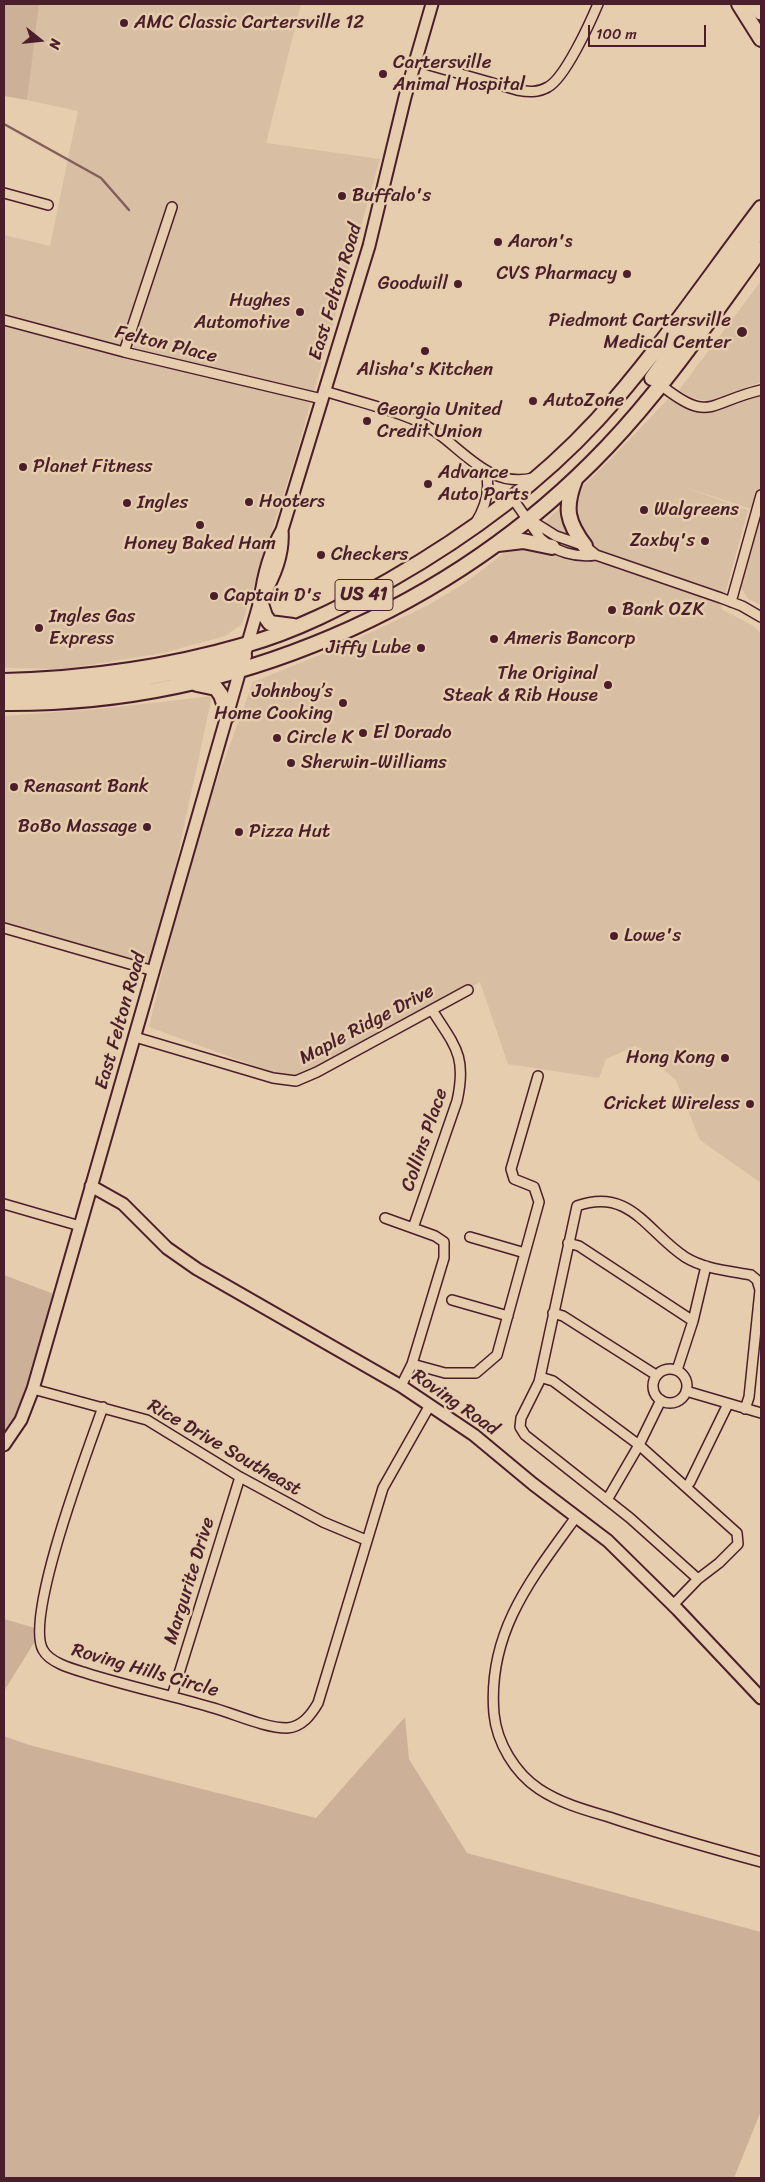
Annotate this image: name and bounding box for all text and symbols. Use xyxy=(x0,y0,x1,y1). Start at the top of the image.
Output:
place label: AMC Classic Cartersville 12 xyxy=(134,12,364,34)
north arrow xyxy=(15,15,65,65)
scale bar xyxy=(590,15,708,47)
marker: AMC Classic Cartersville 12 xyxy=(118,17,130,29)
text: 100 m xyxy=(596,21,637,47)
text: N xyxy=(42,36,68,52)
place label: Cartersville Animal Hospital xyxy=(393,52,525,96)
marker: Cartersville Animal Hospital xyxy=(377,68,389,80)
place label: Buffalo's xyxy=(352,185,431,207)
marker: Buffalo's xyxy=(336,190,348,202)
street label: East Felton Road xyxy=(304,221,368,363)
place label: Aaron's xyxy=(508,231,573,253)
marker: Aaron's xyxy=(492,236,504,248)
place label: CVS Pharmacy xyxy=(496,263,617,285)
marker: CVS Pharmacy xyxy=(621,268,633,280)
place label: Goodwill xyxy=(378,273,448,295)
marker: Goodwill xyxy=(452,278,464,290)
place label: Hughes Automotive xyxy=(194,290,290,334)
marker: Hughes Automotive xyxy=(294,306,306,318)
place label: Piedmont Cartersville Medical Center xyxy=(548,310,731,354)
street label: Felton Place xyxy=(113,321,219,369)
marker: Piedmont Cartersville Medical Center xyxy=(735,325,749,339)
marker: Alisha's Kitchen xyxy=(419,345,431,357)
place label: Alisha's Kitchen xyxy=(357,359,493,381)
place label: AutoZone xyxy=(543,390,624,412)
marker: AutoZone xyxy=(527,395,539,407)
place label: Georgia United Credit Union xyxy=(377,399,502,443)
marker: Georgia United Credit Union xyxy=(361,415,373,427)
place label: Planet Fitness xyxy=(33,456,153,478)
marker: Planet Fitness xyxy=(17,461,29,473)
place label: Advance Auto Parts xyxy=(438,462,528,506)
marker: Advance Auto Parts xyxy=(422,478,434,490)
place label: Hooters xyxy=(259,491,325,513)
place label: Ingles xyxy=(137,492,188,514)
marker: Hooters xyxy=(243,496,255,508)
marker: Ingles xyxy=(121,497,133,509)
place label: Walgreens xyxy=(654,499,739,521)
marker: Walgreens xyxy=(638,504,650,516)
marker: Honey Baked Ham xyxy=(194,519,206,531)
place label: Zaxby's xyxy=(630,530,695,552)
place label: Honey Baked Ham xyxy=(124,533,276,555)
marker: Zaxby's xyxy=(699,535,711,547)
place label: Checkers xyxy=(331,544,408,566)
marker: Checkers xyxy=(315,549,327,561)
road number: US 41 xyxy=(335,580,393,610)
place label: Captain D's xyxy=(224,585,321,607)
marker: Captain D's xyxy=(208,590,220,602)
place label: Bank OZK xyxy=(622,599,704,621)
marker: Bank OZK xyxy=(606,604,618,616)
place label: Ingles Gas Express xyxy=(49,606,135,650)
marker: Ingles Gas Express xyxy=(33,622,45,634)
place label: Ameris Bancorp xyxy=(504,628,635,650)
marker: Ameris Bancorp xyxy=(488,633,500,645)
place label: Jiffy Lube xyxy=(326,637,411,659)
marker: Jiffy Lube xyxy=(415,642,427,654)
place label: The Original Steak & Rib House xyxy=(443,663,598,707)
marker: The Original Steak & Rib House xyxy=(602,679,614,691)
place label: Johnboy’s Home Cooking xyxy=(214,681,333,725)
marker: Johnboy’s Home Cooking xyxy=(337,697,349,709)
place label: El Dorado xyxy=(373,722,452,744)
place label: Circle K xyxy=(287,727,353,749)
marker: El Dorado xyxy=(357,727,369,739)
marker: Circle K xyxy=(271,732,283,744)
place label: Sherwin-Williams xyxy=(301,752,447,774)
marker: Sherwin-Williams xyxy=(285,757,297,769)
place label: Renasant Bank xyxy=(24,776,149,798)
marker: Renasant Bank xyxy=(8,781,20,793)
place label: BoBo Massage xyxy=(18,816,137,838)
marker: BoBo Massage xyxy=(141,821,153,833)
place label: Pizza Hut xyxy=(249,821,330,843)
marker: Pizza Hut xyxy=(233,826,245,838)
place label: Lowe's xyxy=(624,925,681,947)
marker: Lowe's xyxy=(608,930,620,942)
street label: East Felton Road xyxy=(91,950,151,1092)
street label: Maple Ridge Drive xyxy=(296,980,438,1070)
place label: Hong Kong xyxy=(626,1047,715,1069)
marker: Hong Kong xyxy=(719,1052,731,1064)
street label: Collins Place xyxy=(397,1086,453,1194)
place label: Cricket Wireless xyxy=(604,1093,740,1115)
marker: Cricket Wireless xyxy=(744,1098,756,1110)
street label: Roving Road xyxy=(407,1365,503,1441)
street label: Rice Drive Southeast xyxy=(143,1395,305,1501)
street label: Margurite Drive xyxy=(160,1515,220,1647)
street label: Roving Hills Circle xyxy=(69,1639,221,1703)

